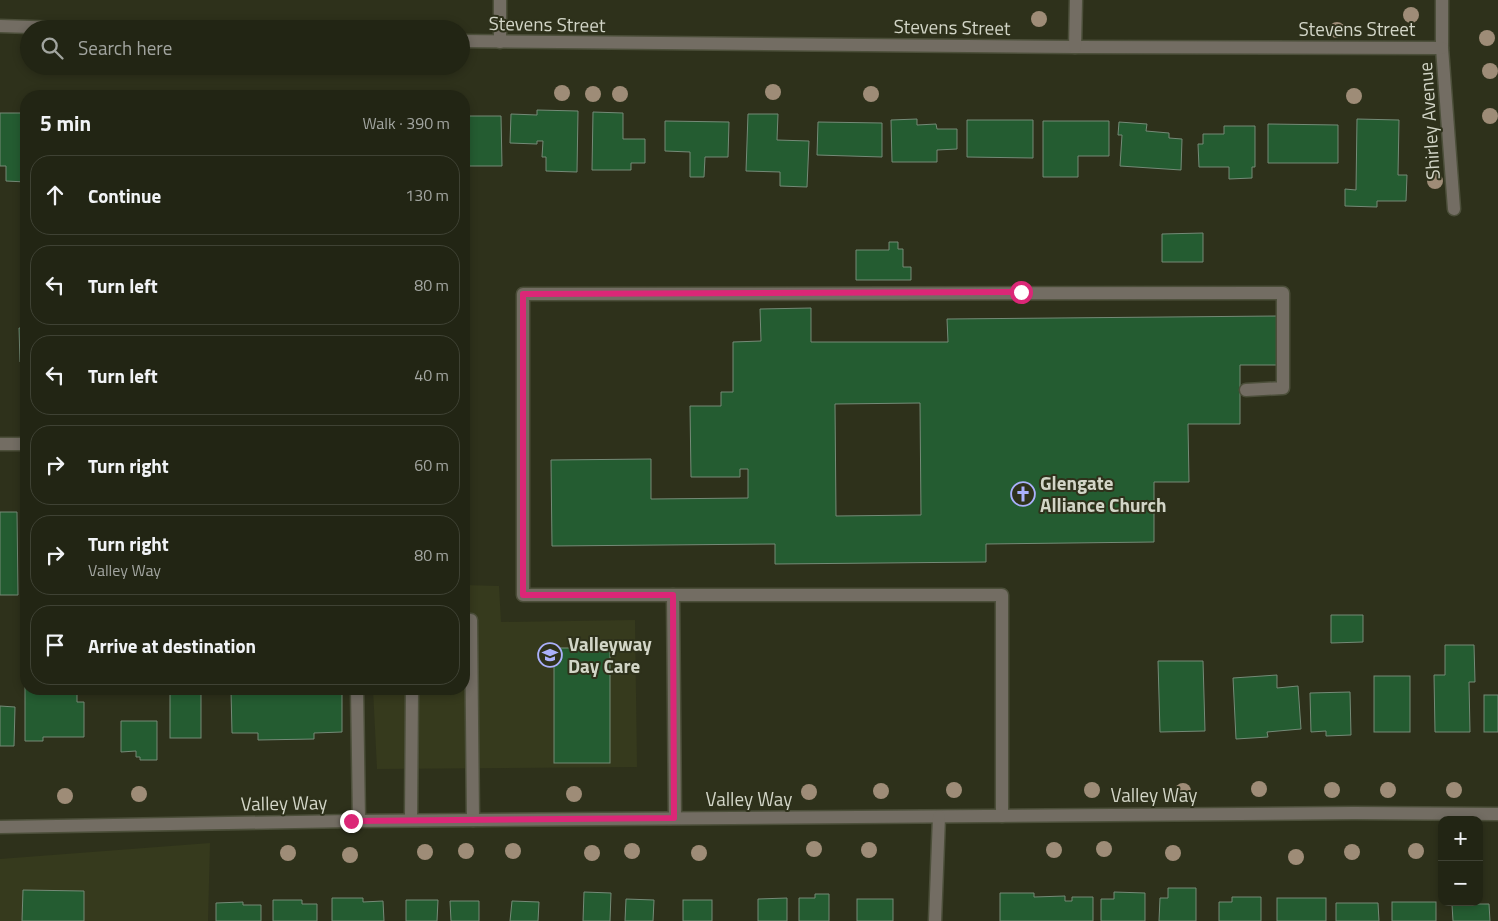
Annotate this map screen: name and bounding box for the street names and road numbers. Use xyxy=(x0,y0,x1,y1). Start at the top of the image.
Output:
street label: Stevens Street xyxy=(488,8,606,39)
street label: Stevens Street xyxy=(893,11,1011,42)
street label: Stevens Street xyxy=(1298,14,1416,43)
street label: Shirley Avenue xyxy=(1410,61,1447,181)
street label: Valley Way xyxy=(1111,780,1197,809)
street label: Valley Way xyxy=(706,784,792,813)
street label: Valley Way xyxy=(240,787,328,818)

